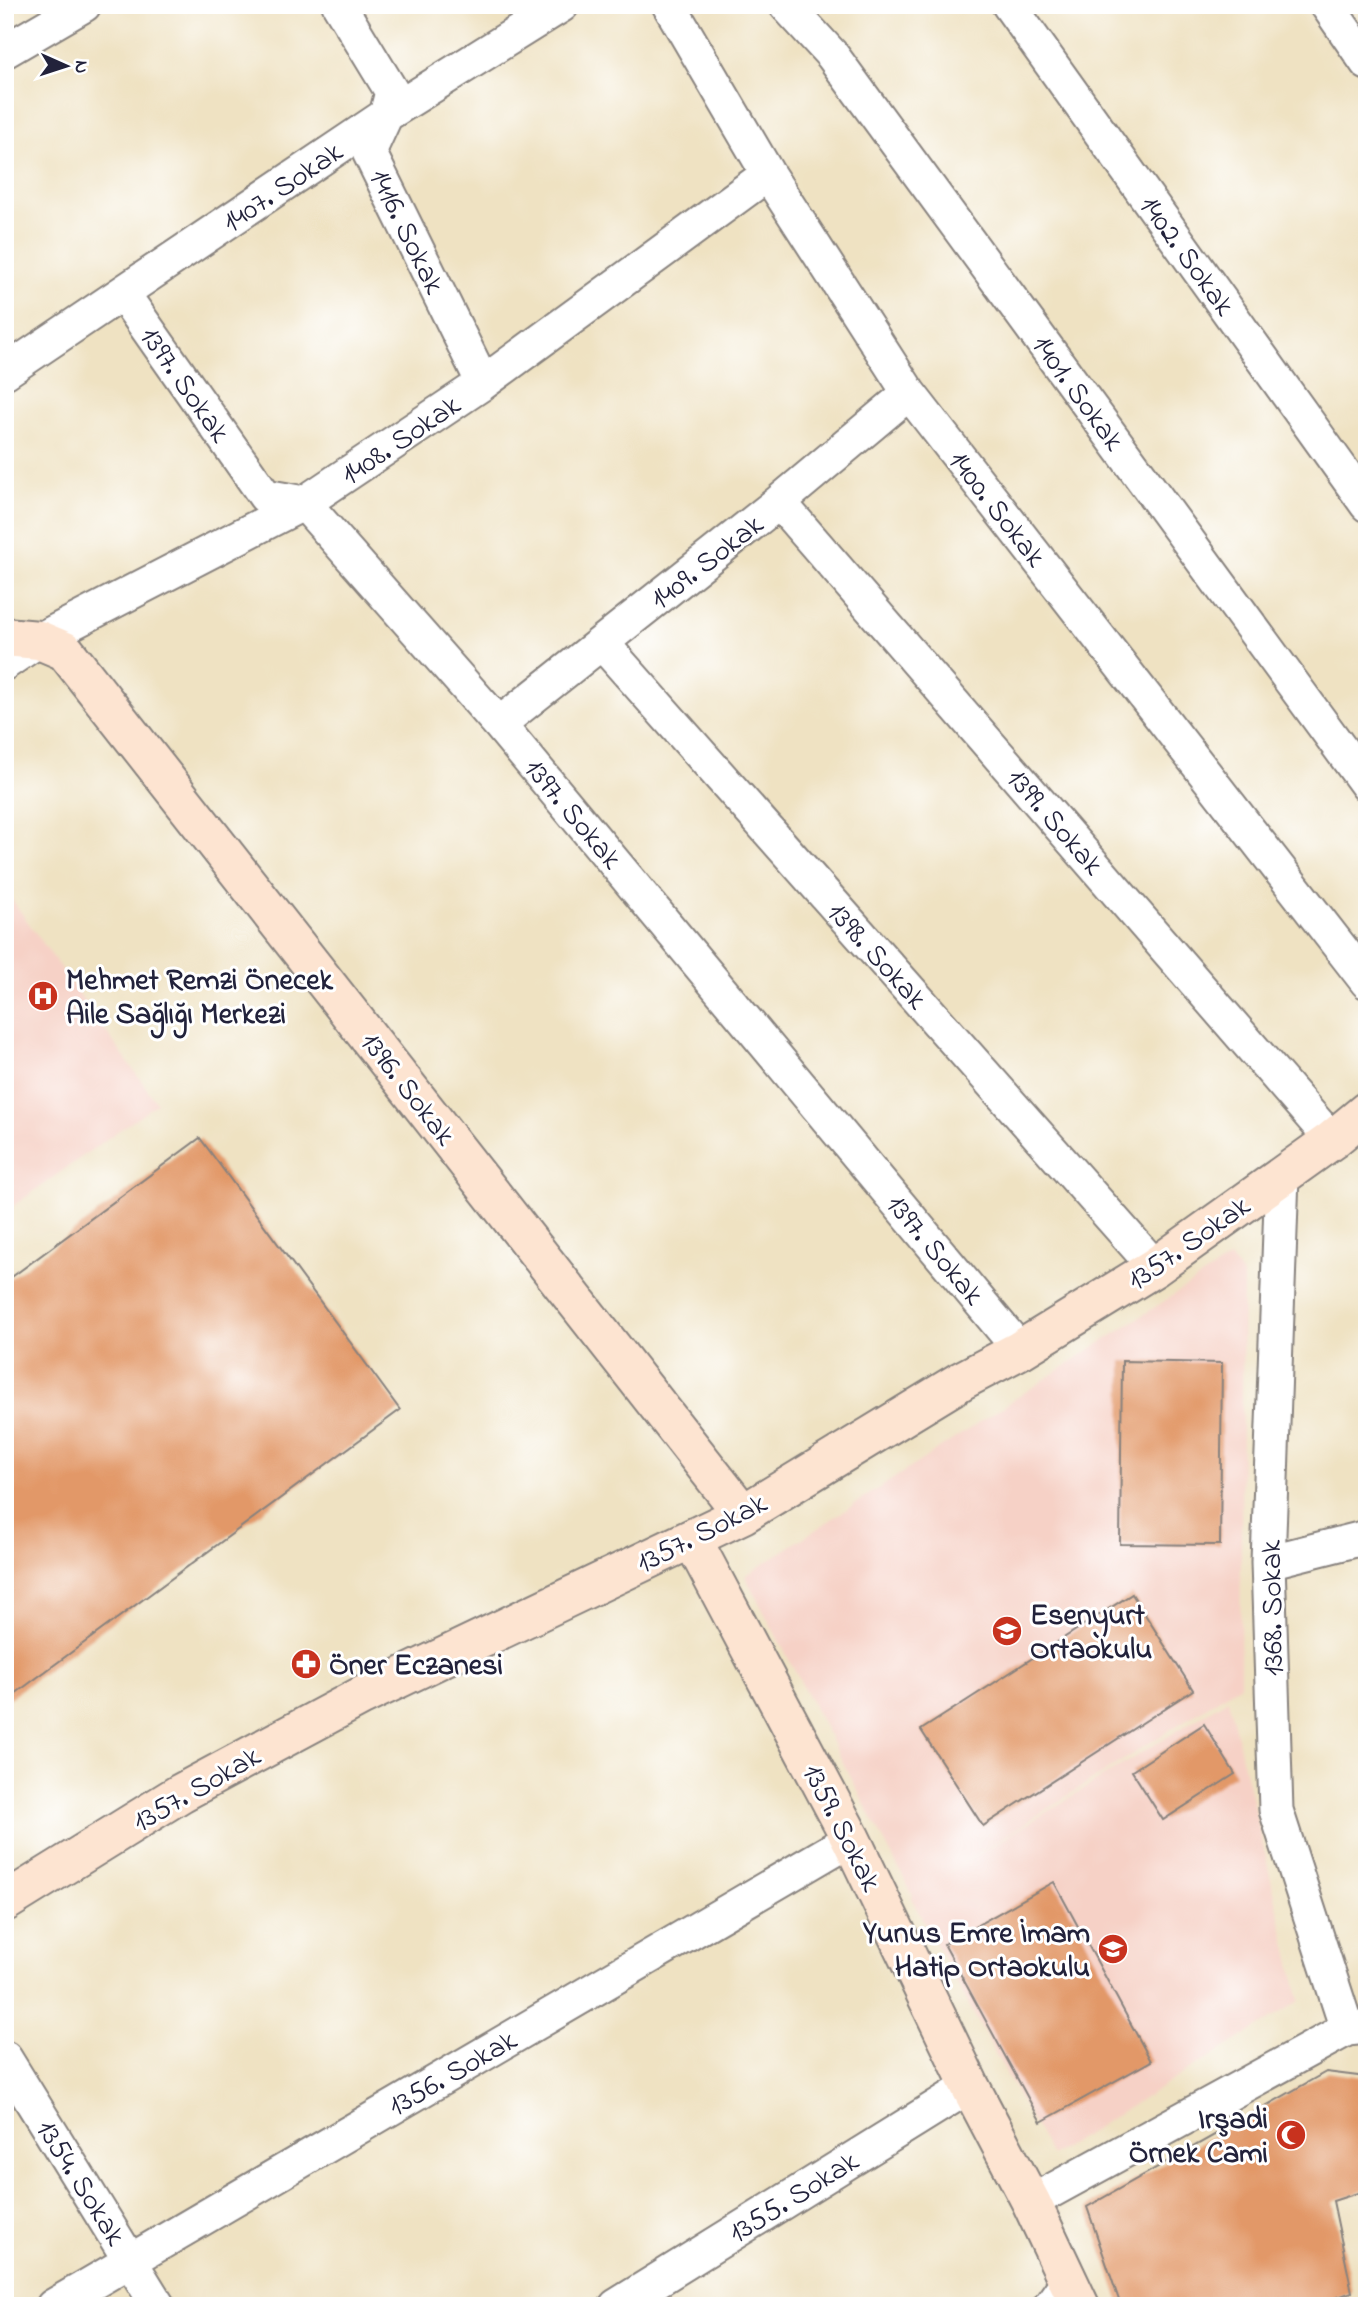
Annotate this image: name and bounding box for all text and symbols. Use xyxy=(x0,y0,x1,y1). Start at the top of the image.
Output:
north arrow xyxy=(32,32,102,102)
text: N xyxy=(67,60,94,74)
street label: 1407. Sokak xyxy=(214,131,354,245)
street label: 1416. Sokak xyxy=(356,162,455,303)
street label: 1402. Sokak xyxy=(1127,187,1245,327)
street label: 1397. Sokak xyxy=(127,318,240,454)
street label: 1401. Sokak xyxy=(1019,326,1134,462)
street label: 1408. Sokak xyxy=(333,385,471,498)
street label: 1400. Sokak xyxy=(936,442,1056,578)
street label: 1409. Sokak xyxy=(642,504,775,622)
street label: 1397. Sokak xyxy=(512,750,632,881)
street label: 1399. Sokak xyxy=(994,759,1114,887)
street label: 1398. Sokak xyxy=(815,893,937,1022)
place label: Mehmet Remzi Önecek Aile Sağlığı Merkezi xyxy=(66,960,334,1039)
hospital icon: Mehmet Remzi Önecek Aile Sağlığı Merkezi xyxy=(26,979,60,1013)
street label: 1396. Sokak xyxy=(348,1023,466,1157)
street label: 1357. Sokak xyxy=(1119,1185,1261,1303)
street label: 1397. Sokak xyxy=(874,1186,994,1317)
street label: 1357. Sokak xyxy=(629,1483,776,1586)
street label: 1368. Sokak xyxy=(1251,1539,1297,1677)
place label: Esenyurt Ortaokulu xyxy=(1030,1595,1152,1673)
school or university icon: Esenyurt Ortaokulu xyxy=(990,1614,1024,1648)
place label: Öner Eczanesi xyxy=(329,1645,503,1689)
pharmacy icon: Öner Eczanesi xyxy=(289,1647,323,1681)
street label: 1357. Sokak xyxy=(125,1736,271,1845)
street label: 1359. Sokak xyxy=(789,1757,892,1901)
place label: Yunus Emre İmam Hatip Ortaokulu xyxy=(862,1913,1090,1991)
school or university icon: Yunus Emre İmam Hatip Ortaokulu xyxy=(1096,1932,1130,1966)
street label: 1356. Sokak xyxy=(381,2020,527,2129)
place label: Irşadi Örnek Cami xyxy=(1129,2099,1268,2177)
street label: 1354. Sokak xyxy=(23,2112,136,2256)
mosque icon: Irşadi Örnek Cami xyxy=(1274,2118,1308,2152)
street label: 1355. Sokak xyxy=(721,2141,869,2256)

